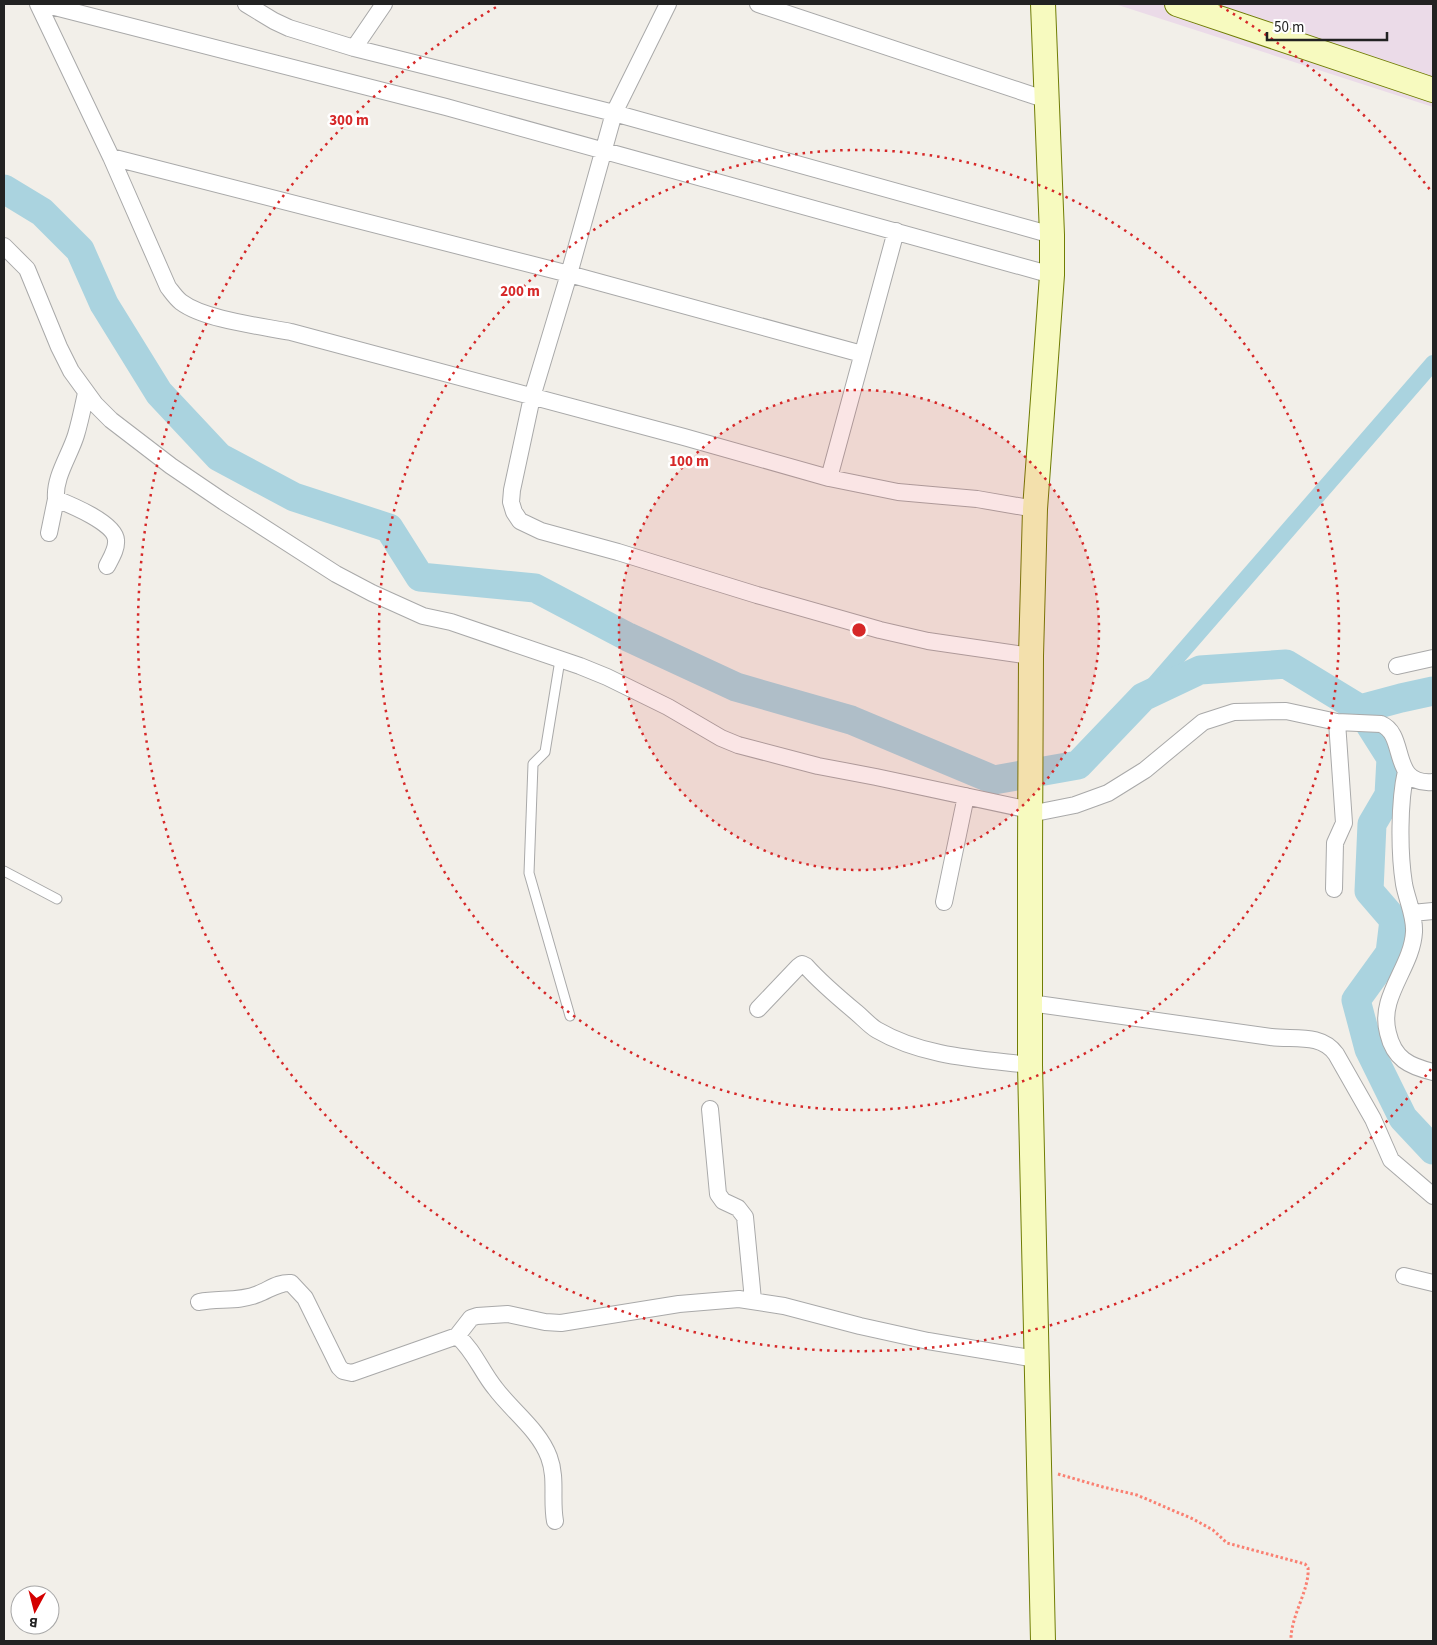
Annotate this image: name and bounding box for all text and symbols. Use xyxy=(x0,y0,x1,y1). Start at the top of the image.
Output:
scale bar xyxy=(1267,10,1387,42)
text: 50 m xyxy=(1274,17,1304,38)
text: 300 m xyxy=(329,110,369,131)
text: 200 m xyxy=(500,281,540,302)
text: 100 m xyxy=(669,451,709,472)
centre of rings xyxy=(850,621,868,639)
north arrow xyxy=(10,1585,60,1635)
text: B xyxy=(28,1611,39,1632)

